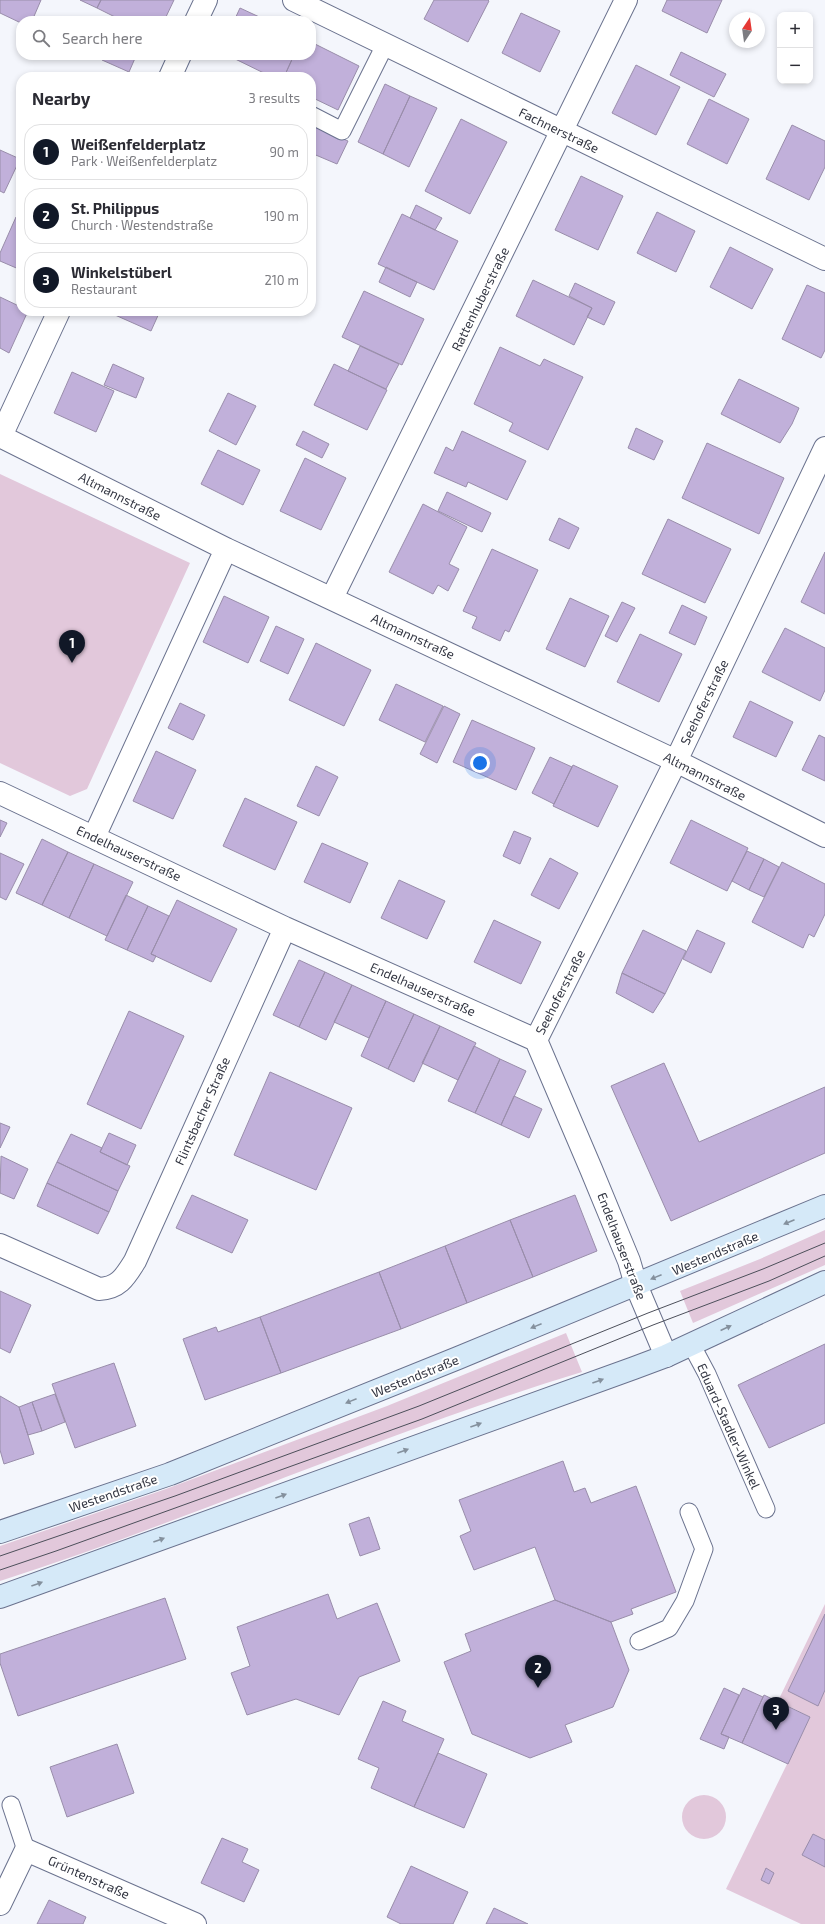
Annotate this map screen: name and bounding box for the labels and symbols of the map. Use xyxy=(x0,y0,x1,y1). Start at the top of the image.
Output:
north arrow xyxy=(729,12,765,48)
street label: Fachnerstraße xyxy=(516,104,602,156)
street label: Rattenhuberstraße xyxy=(448,244,512,354)
street label: Altmannstraße xyxy=(76,468,164,524)
street label: Altmannstraße xyxy=(369,610,457,662)
pin: 1 xyxy=(59,630,85,663)
street label: Seehoferstraße xyxy=(676,657,732,747)
street label: Altmannstraße xyxy=(661,748,749,804)
your location xyxy=(470,753,490,773)
street label: Endelhauserstraße xyxy=(74,822,184,884)
street label: Seehoferstraße xyxy=(532,947,588,1037)
street label: Endelhauserstraße xyxy=(368,959,478,1019)
street label: Flintsbacher Straße xyxy=(171,1054,233,1168)
street label: Endelhauserstraße xyxy=(594,1190,650,1302)
one-way arrow xyxy=(783,1219,795,1225)
street label: Westendstraße xyxy=(669,1228,761,1278)
one-way arrow xyxy=(650,1274,662,1280)
one-way arrow xyxy=(529,1324,541,1330)
one-way arrow xyxy=(721,1325,732,1331)
street label: Westendstraße xyxy=(369,1351,461,1401)
street label: Eduard-Stadler-Winkel xyxy=(694,1361,764,1491)
one-way arrow xyxy=(593,1378,605,1384)
one-way arrow xyxy=(344,1399,356,1405)
one-way arrow xyxy=(471,1422,483,1428)
one-way arrow xyxy=(398,1448,410,1454)
street label: Westendstraße xyxy=(67,1470,159,1516)
one-way arrow xyxy=(276,1492,288,1498)
one-way arrow xyxy=(153,1536,165,1542)
one-way arrow xyxy=(31,1581,43,1587)
pin: 2 xyxy=(525,1655,551,1688)
pin: 3 xyxy=(763,1697,789,1730)
street label: Grüntenstraße xyxy=(46,1852,132,1902)

